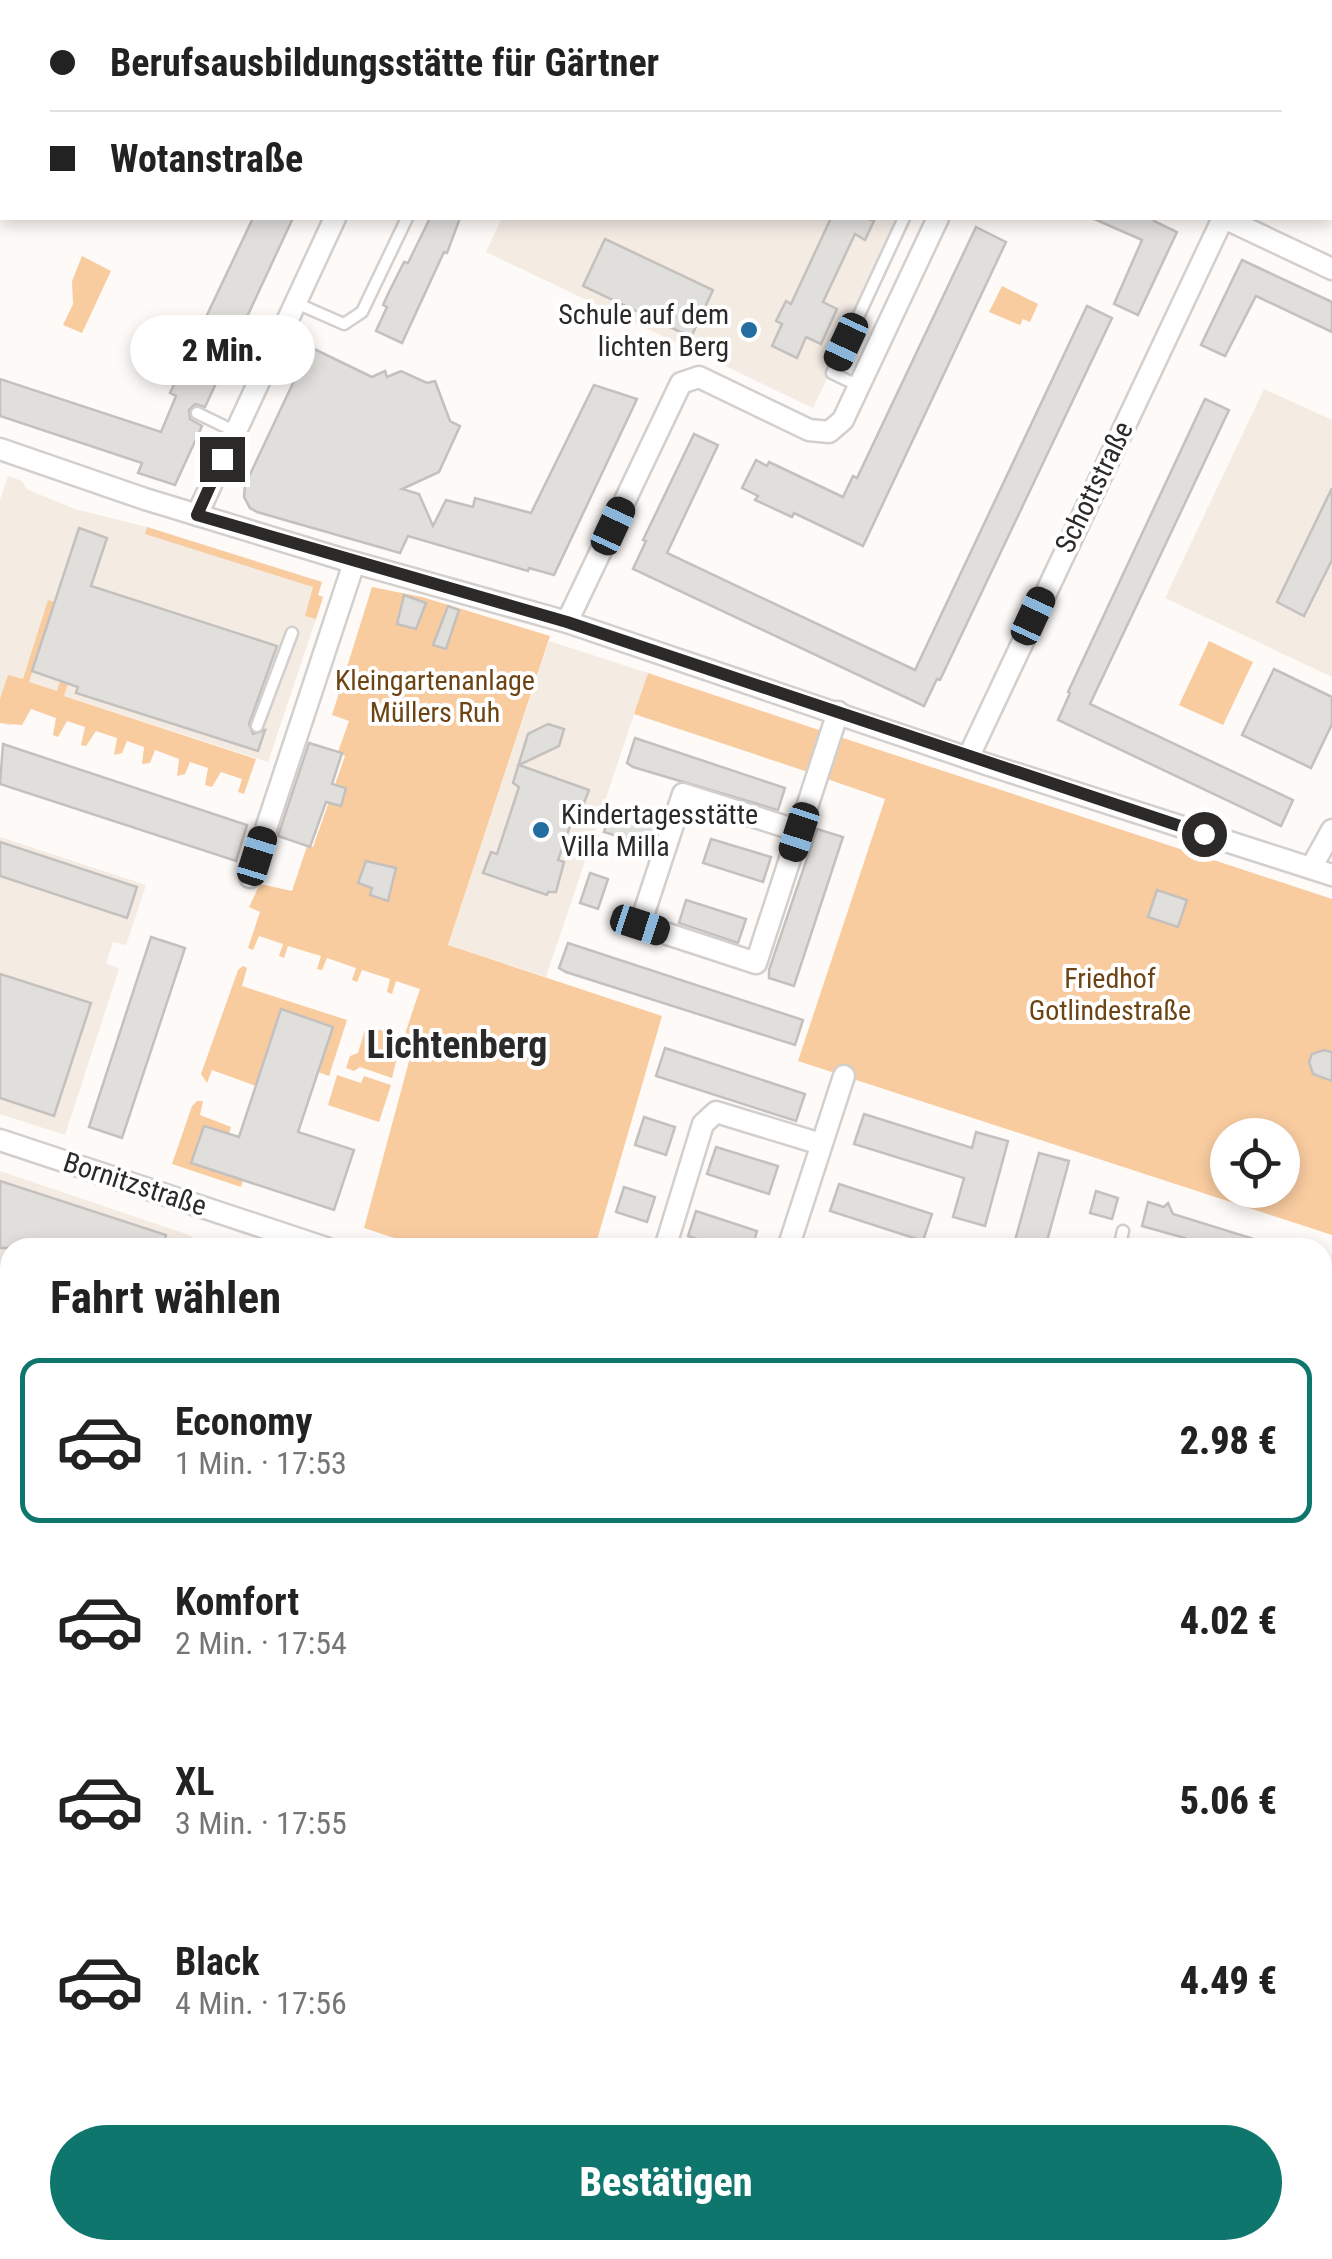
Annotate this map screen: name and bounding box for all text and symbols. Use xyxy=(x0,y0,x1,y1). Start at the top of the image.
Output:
text: Berufsausbildungsstätte für Gärtner xyxy=(110,41,659,85)
text: Wotanstraße xyxy=(110,137,303,181)
place label: Schule auf dem lichten Berg xyxy=(558,298,729,363)
car xyxy=(820,308,872,376)
callout: 2 Min. xyxy=(130,314,314,384)
marker: Schule auf dem lichten Berg xyxy=(738,319,760,341)
text: 2 Min. xyxy=(182,331,263,369)
street label: Schottstraße xyxy=(1048,416,1140,558)
route end xyxy=(200,437,245,482)
car xyxy=(587,492,639,560)
car xyxy=(1007,582,1059,650)
park label: Kleingartenanlage Müllers Ruh xyxy=(335,664,535,729)
place label: Kindertagesstätte Villa Milla xyxy=(561,798,758,863)
car xyxy=(775,799,823,865)
route start xyxy=(1182,812,1227,857)
marker: Kindertagesstätte Villa Milla xyxy=(530,819,552,841)
car xyxy=(234,823,280,889)
car xyxy=(607,901,673,949)
park label: Friedhof Gotlindestraße xyxy=(1029,962,1191,1027)
district label: Lichtenberg xyxy=(367,1023,547,1067)
map controls xyxy=(1210,1118,1300,1208)
button: locate xyxy=(1210,1118,1300,1208)
street label: Bornitzstraße xyxy=(59,1145,211,1223)
text: Fahrt wählen xyxy=(50,1271,281,1324)
icon: car xyxy=(55,1396,145,1486)
text: Economy xyxy=(175,1400,312,1444)
text: 2.98 € xyxy=(1180,1419,1277,1463)
text: 1 Min. · 17:53 xyxy=(175,1444,347,1482)
icon: car xyxy=(55,1576,145,1666)
text: Komfort xyxy=(175,1580,299,1624)
text: 4.02 € xyxy=(1180,1599,1277,1643)
text: 2 Min. · 17:54 xyxy=(175,1624,347,1662)
icon: car xyxy=(55,1756,145,1846)
text: XL xyxy=(175,1760,214,1804)
text: 5.06 € xyxy=(1180,1779,1277,1823)
text: 3 Min. · 17:55 xyxy=(175,1804,347,1842)
icon: car xyxy=(55,1936,145,2026)
text: Black xyxy=(175,1940,259,1984)
text: 4.49 € xyxy=(1180,1959,1277,2003)
text: 4 Min. · 17:56 xyxy=(175,1984,347,2022)
button: Bestätigen xyxy=(50,2125,1282,2240)

